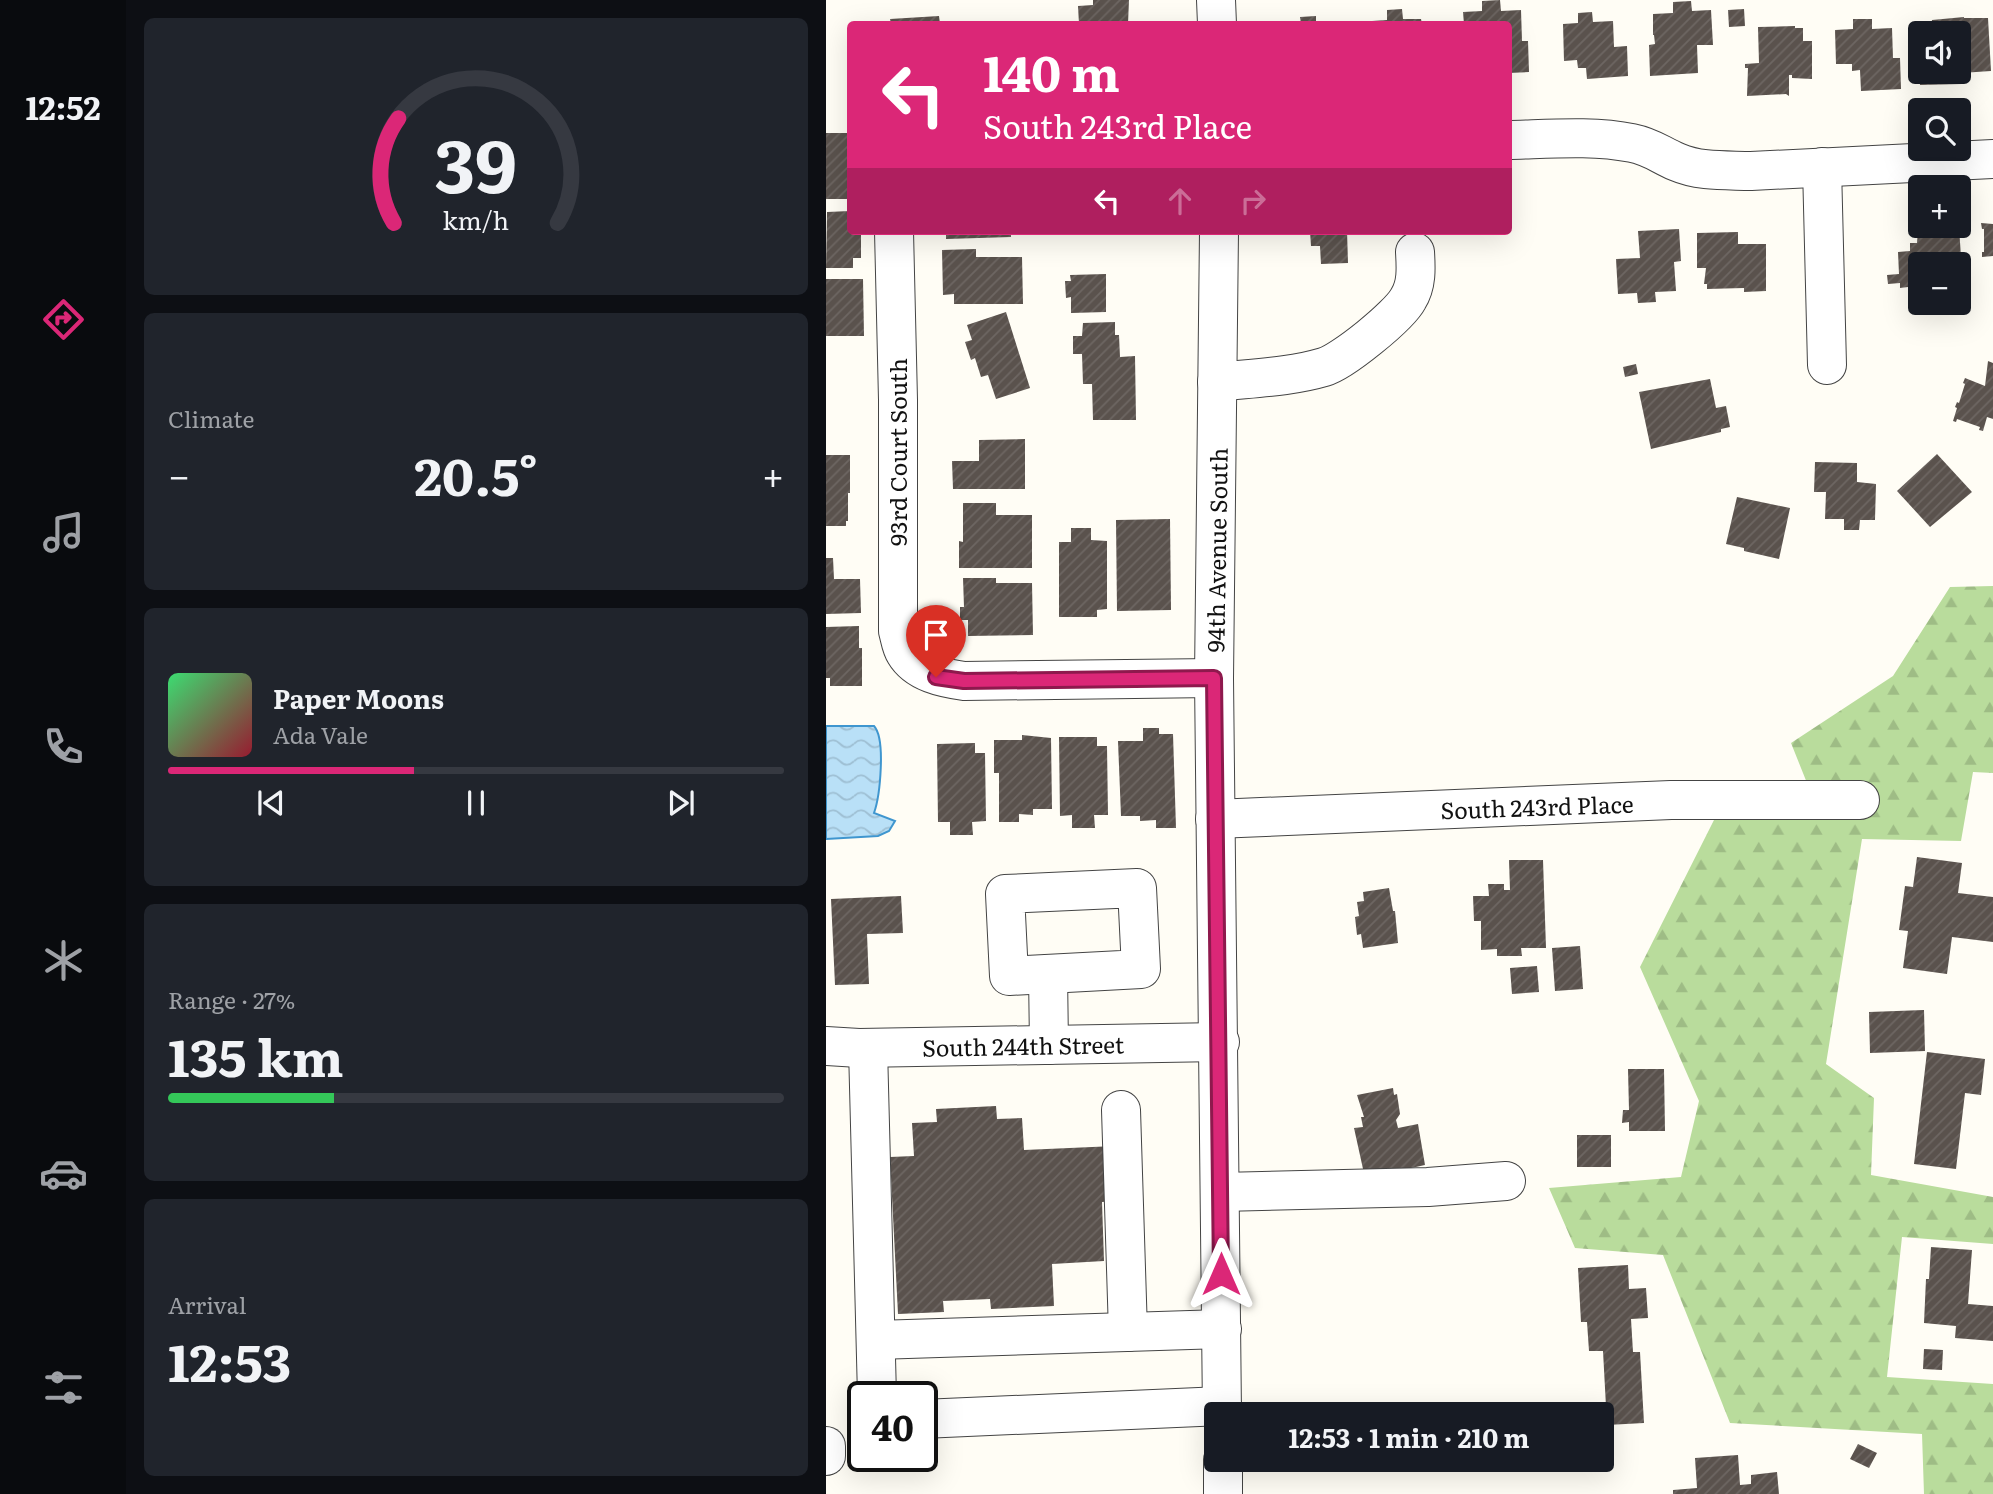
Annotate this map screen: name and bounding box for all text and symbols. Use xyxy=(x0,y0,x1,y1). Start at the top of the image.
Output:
map controls xyxy=(1908,21,1971,315)
button: sound xyxy=(1908,21,1971,84)
text: 140 m xyxy=(983,34,1120,107)
icon: left xyxy=(868,49,959,140)
text: 12:52 xyxy=(25,82,101,130)
button: search xyxy=(1908,98,1971,161)
text: South 243rd Place xyxy=(983,101,1252,149)
text: 39 xyxy=(435,107,517,215)
button: + xyxy=(1908,175,1971,238)
icon: left xyxy=(1088,182,1126,220)
icon: ahead xyxy=(1161,182,1199,220)
icon: right xyxy=(1234,182,1272,220)
text: km/h xyxy=(443,200,509,237)
button: − xyxy=(1908,252,1971,315)
icon: directions xyxy=(39,295,88,344)
street label: 93rd Court South xyxy=(880,358,914,546)
text: Climate xyxy=(168,401,254,435)
text: 20.5° xyxy=(414,435,538,512)
text: − xyxy=(168,445,190,502)
text: + xyxy=(762,445,784,502)
street label: 94th Avenue South xyxy=(1197,447,1235,653)
icon: music xyxy=(39,508,88,557)
pin xyxy=(906,605,966,677)
icon: arrive xyxy=(917,616,955,654)
text: Paper Moons xyxy=(273,678,444,717)
text: Ada Vale xyxy=(273,717,368,751)
icon: phone xyxy=(39,722,88,771)
icon: previous xyxy=(252,784,290,822)
icon: pause xyxy=(457,784,495,822)
icon: next xyxy=(662,784,700,822)
street label: South 243rd Place xyxy=(1440,786,1634,826)
icon: climate xyxy=(39,936,88,985)
text: Range · 27% xyxy=(168,982,295,1016)
text: 135 km xyxy=(168,1016,344,1093)
street label: South 244th Street xyxy=(922,1026,1125,1064)
icon: car xyxy=(39,1149,88,1198)
position arrow xyxy=(1184,1237,1258,1311)
text: Arrival xyxy=(168,1287,247,1321)
text: 12:53 xyxy=(168,1321,291,1398)
icon: filters xyxy=(39,1363,88,1412)
speed limit sign: 40 xyxy=(847,1381,938,1472)
text: 12:53 · 1 min · 210 m xyxy=(1289,1417,1529,1456)

